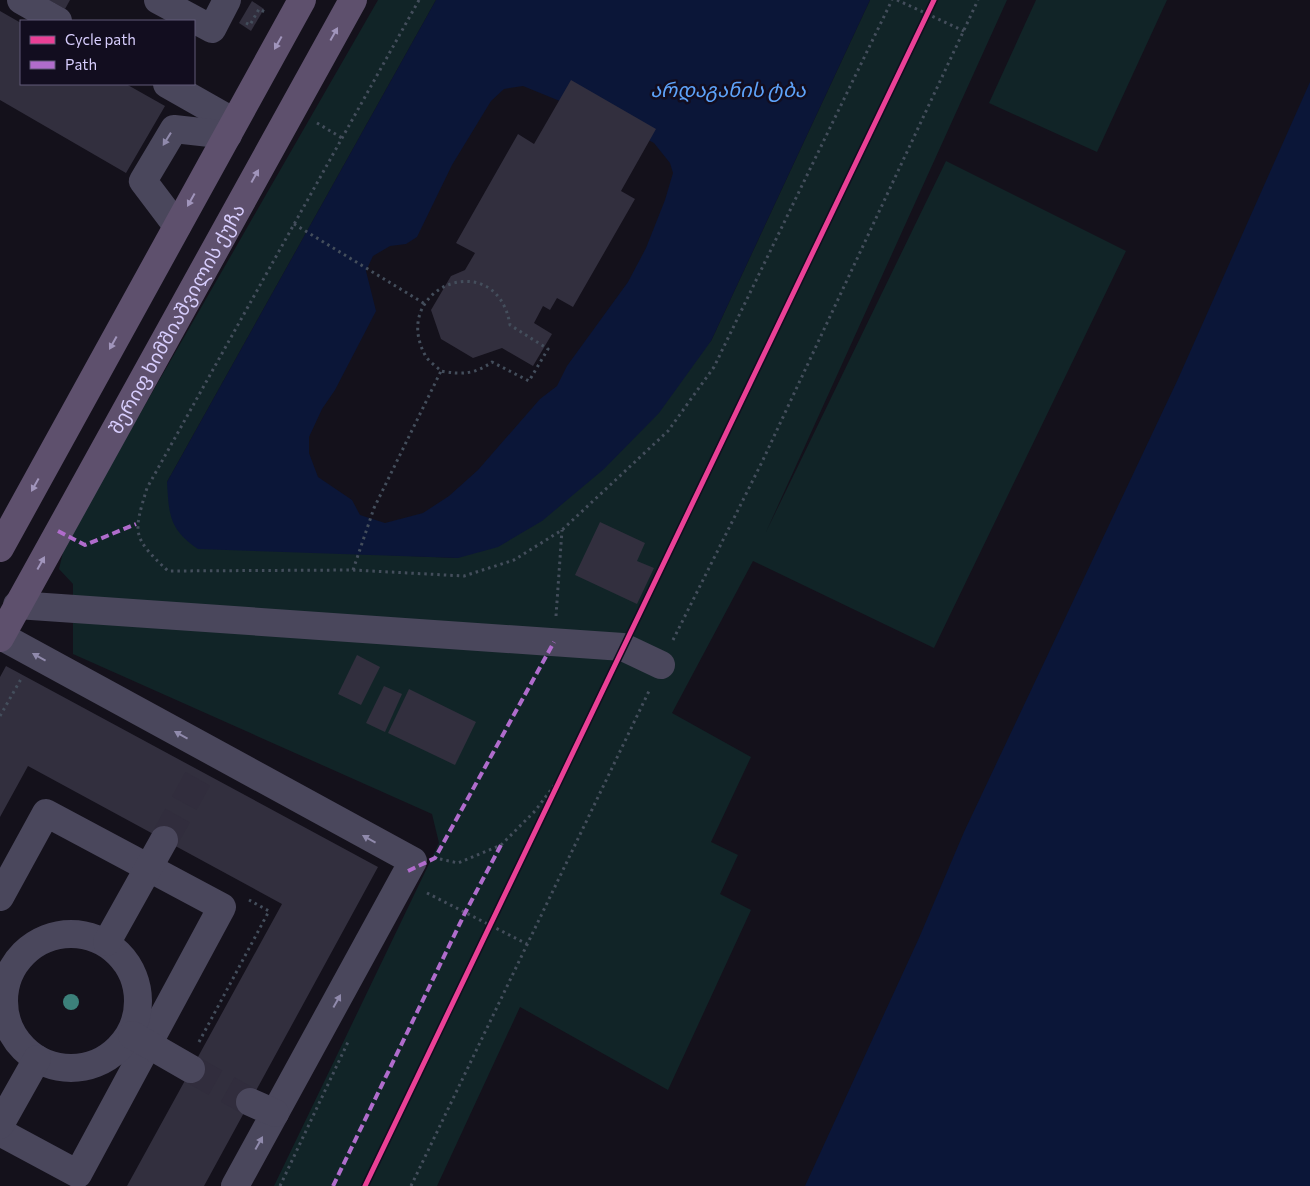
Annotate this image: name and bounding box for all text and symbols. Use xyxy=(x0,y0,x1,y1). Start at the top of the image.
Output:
legend xyxy=(20,20,195,85)
one-way arrow xyxy=(330,27,339,40)
text: Cycle path xyxy=(65,30,136,48)
one-way arrow xyxy=(274,35,282,50)
text: Path xyxy=(65,55,97,73)
water label: არდაგანის ტბა xyxy=(650,77,807,102)
one-way arrow xyxy=(163,132,172,145)
one-way arrow xyxy=(251,169,260,183)
one-way arrow xyxy=(187,194,196,207)
street label: შერიფ ხიმშიაშვილის ქუჩა xyxy=(103,199,249,437)
one-way arrow xyxy=(109,335,117,350)
one-way arrow xyxy=(31,478,39,493)
one-way arrow xyxy=(36,556,45,569)
one-way arrow xyxy=(32,652,46,661)
one-way arrow xyxy=(174,731,189,739)
one-way arrow xyxy=(362,835,377,843)
one-way arrow xyxy=(332,994,341,1007)
one-way arrow xyxy=(254,1137,263,1150)

